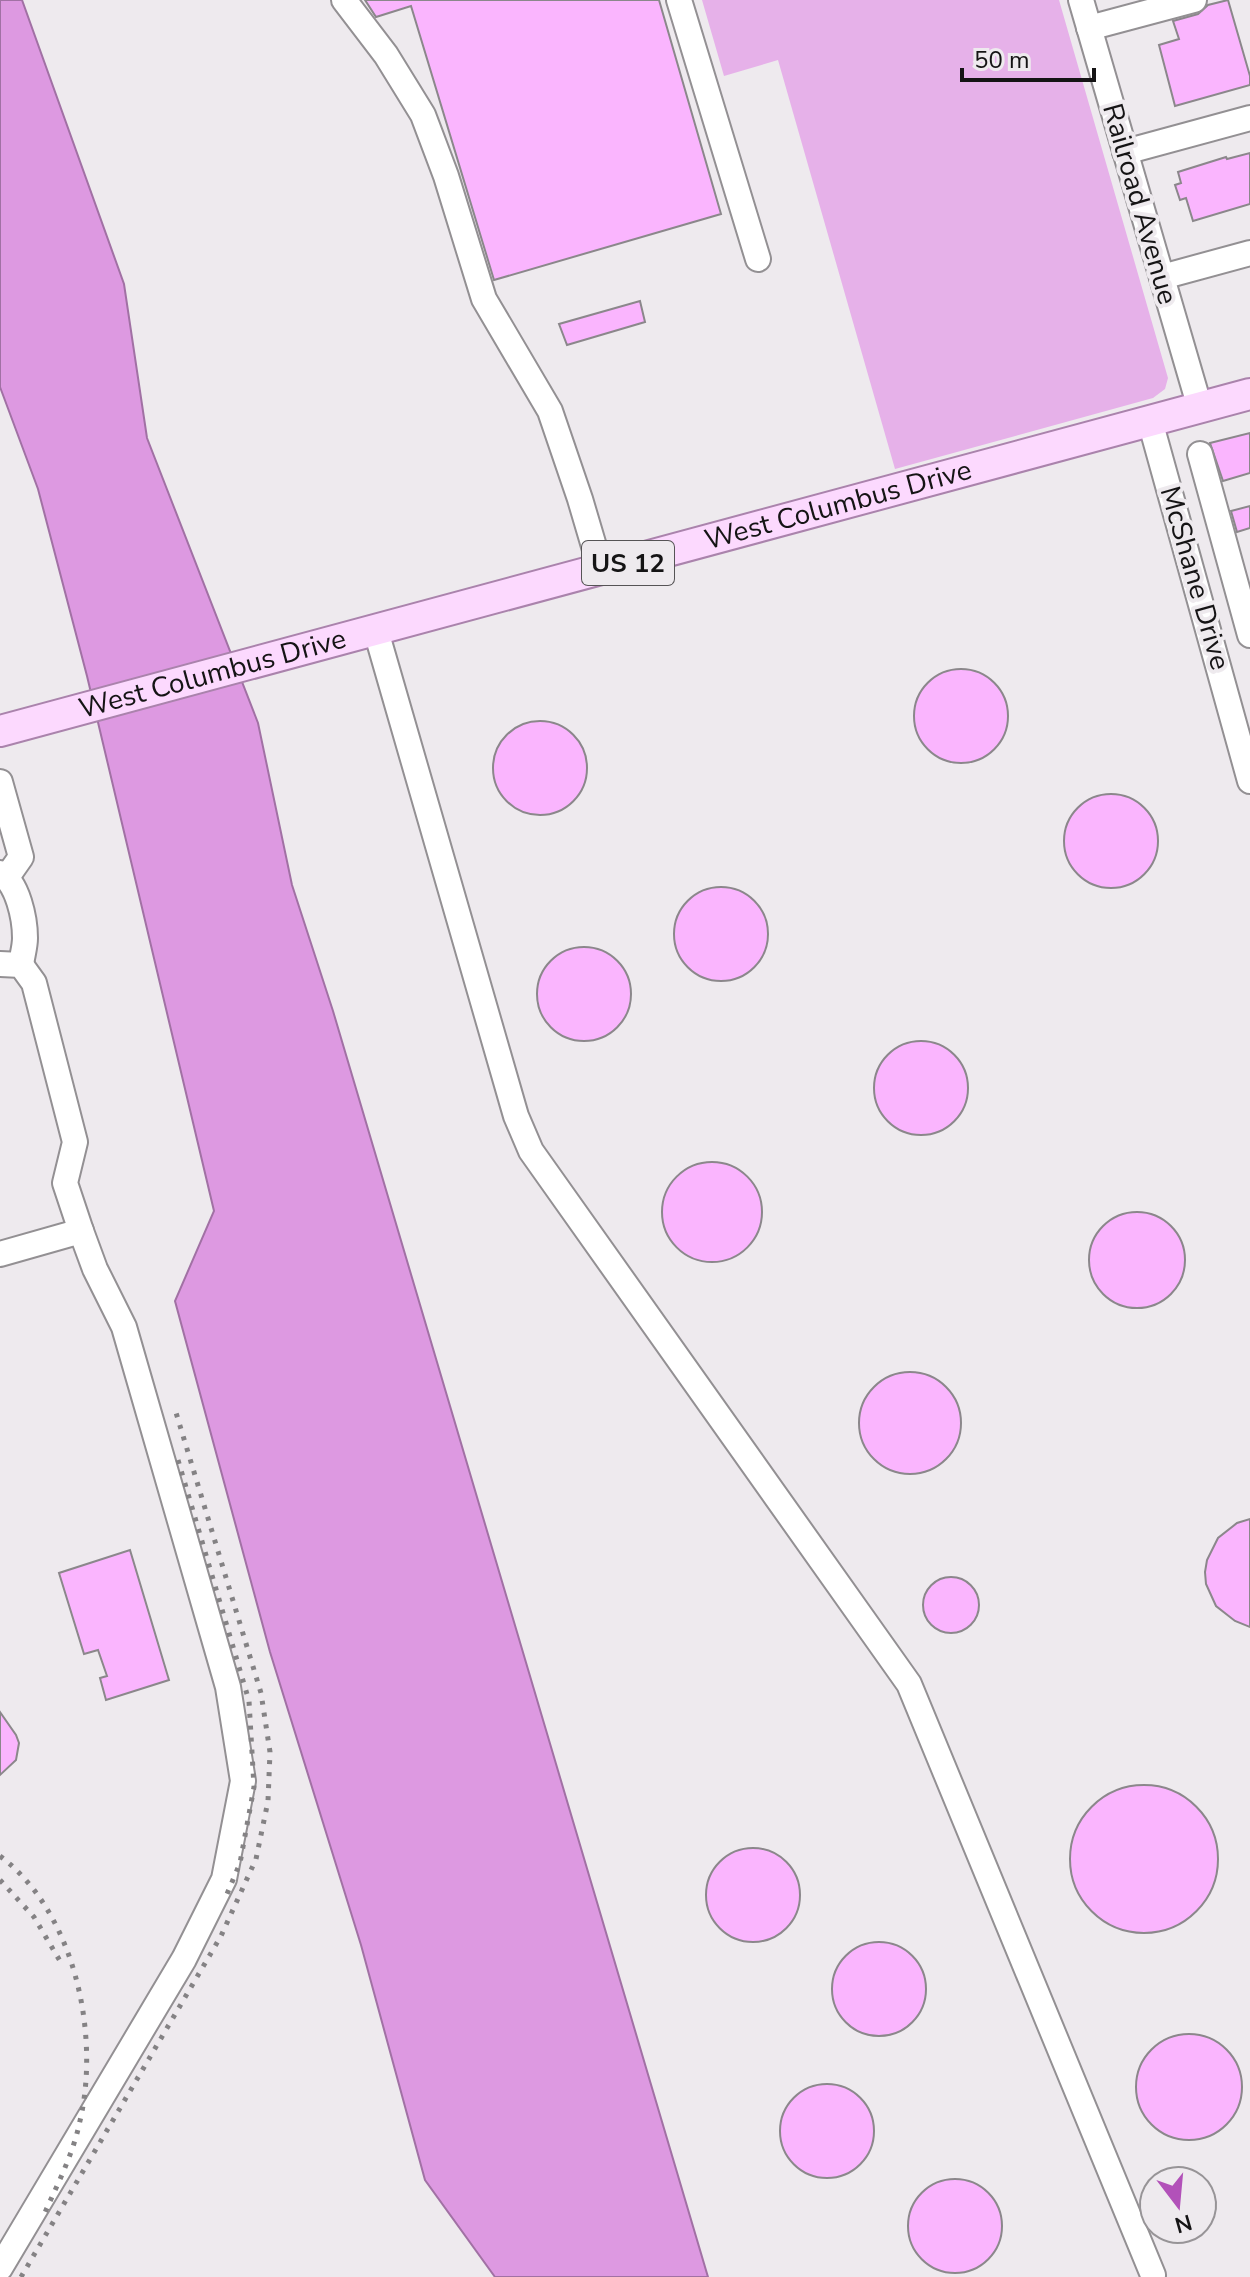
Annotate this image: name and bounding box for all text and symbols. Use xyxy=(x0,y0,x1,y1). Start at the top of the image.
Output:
scale bar xyxy=(962,32,1094,82)
text: 50 m xyxy=(974,44,1030,76)
street label: Railroad Avenue xyxy=(1093,99,1187,309)
street label: West Columbus Drive xyxy=(700,451,976,559)
street label: McShane Drive xyxy=(1151,482,1239,674)
road number: US 12 xyxy=(582,541,674,585)
street label: West Columbus Drive xyxy=(75,620,350,728)
north arrow xyxy=(1138,2165,1218,2245)
text: N xyxy=(1171,2207,1195,2240)

